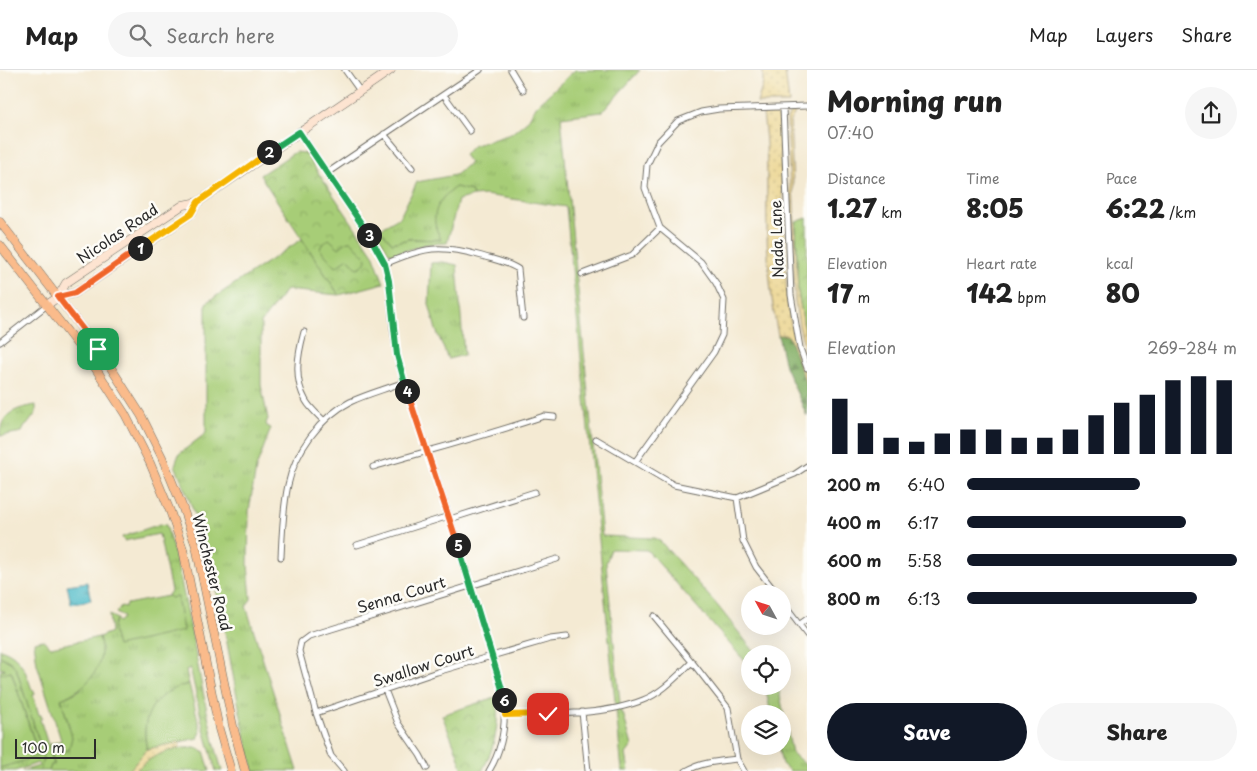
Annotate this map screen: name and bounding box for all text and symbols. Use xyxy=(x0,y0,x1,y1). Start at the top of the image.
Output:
search box xyxy=(108,12,458,57)
text: Map xyxy=(25,17,78,53)
icon: search xyxy=(126,21,154,49)
text: Search here xyxy=(166,21,275,49)
text: Map xyxy=(1029,21,1068,48)
text: Layers xyxy=(1096,21,1153,48)
text: Share xyxy=(1181,21,1232,48)
text: Morning run xyxy=(827,79,1003,122)
button: share xyxy=(1185,87,1237,139)
text: 07:40 xyxy=(827,120,874,144)
pin: 2 xyxy=(256,140,282,164)
text: 2 xyxy=(265,142,274,163)
text: Distance xyxy=(827,168,886,189)
text: Time xyxy=(966,168,999,189)
text: Pace xyxy=(1106,168,1137,189)
text: 1.27 xyxy=(827,189,877,227)
text: 8:05 xyxy=(966,189,1024,227)
text: 6:22 xyxy=(1106,189,1165,227)
street label: Nicolas Road xyxy=(72,197,162,269)
street label: Nada Lane xyxy=(763,200,789,278)
text: km xyxy=(877,202,902,223)
text: /km xyxy=(1165,202,1196,223)
pin: 3 xyxy=(356,222,382,248)
text: 3 xyxy=(365,225,374,246)
pin: 1 xyxy=(128,236,152,260)
text: 1 xyxy=(137,238,144,259)
text: Elevation xyxy=(827,253,887,274)
text: Heart rate xyxy=(966,253,1037,274)
text: kcal xyxy=(1106,253,1134,274)
text: 17 xyxy=(827,274,853,312)
text: 142 xyxy=(966,274,1013,312)
text: 80 xyxy=(1106,274,1140,312)
text: m xyxy=(853,287,870,308)
text: bpm xyxy=(1013,287,1046,308)
pin xyxy=(77,328,119,370)
icon: arrive xyxy=(84,335,112,363)
text: Elevation xyxy=(827,335,896,359)
text: 269–284 m xyxy=(1147,335,1237,359)
pin: 4 xyxy=(394,378,420,404)
text: 4 xyxy=(403,381,412,402)
text: 200 m xyxy=(827,472,881,496)
text: 6:40 xyxy=(907,472,945,496)
text: 400 m xyxy=(827,510,881,534)
text: 6:17 xyxy=(907,510,939,534)
street label: Winchester Road xyxy=(187,511,239,633)
pin: 5 xyxy=(446,532,470,558)
text: 5 xyxy=(454,535,463,556)
text: 600 m xyxy=(827,548,881,572)
text: 5:58 xyxy=(907,548,942,572)
street label: Senna Court xyxy=(354,570,448,618)
north arrow xyxy=(741,585,791,635)
map controls xyxy=(741,585,791,755)
text: 800 m xyxy=(827,586,880,610)
text: 6:13 xyxy=(907,586,941,610)
street label: Swallow Court xyxy=(370,638,476,692)
button: locate xyxy=(741,645,791,695)
pin: 6 xyxy=(492,688,516,712)
text: 6 xyxy=(500,690,509,711)
pin xyxy=(527,693,569,735)
icon: check xyxy=(534,700,562,728)
button: Save xyxy=(827,703,1027,761)
button: Share xyxy=(1037,703,1237,761)
button: layers xyxy=(741,705,791,755)
scale bar xyxy=(15,736,96,759)
text: 100 m xyxy=(22,737,65,758)

